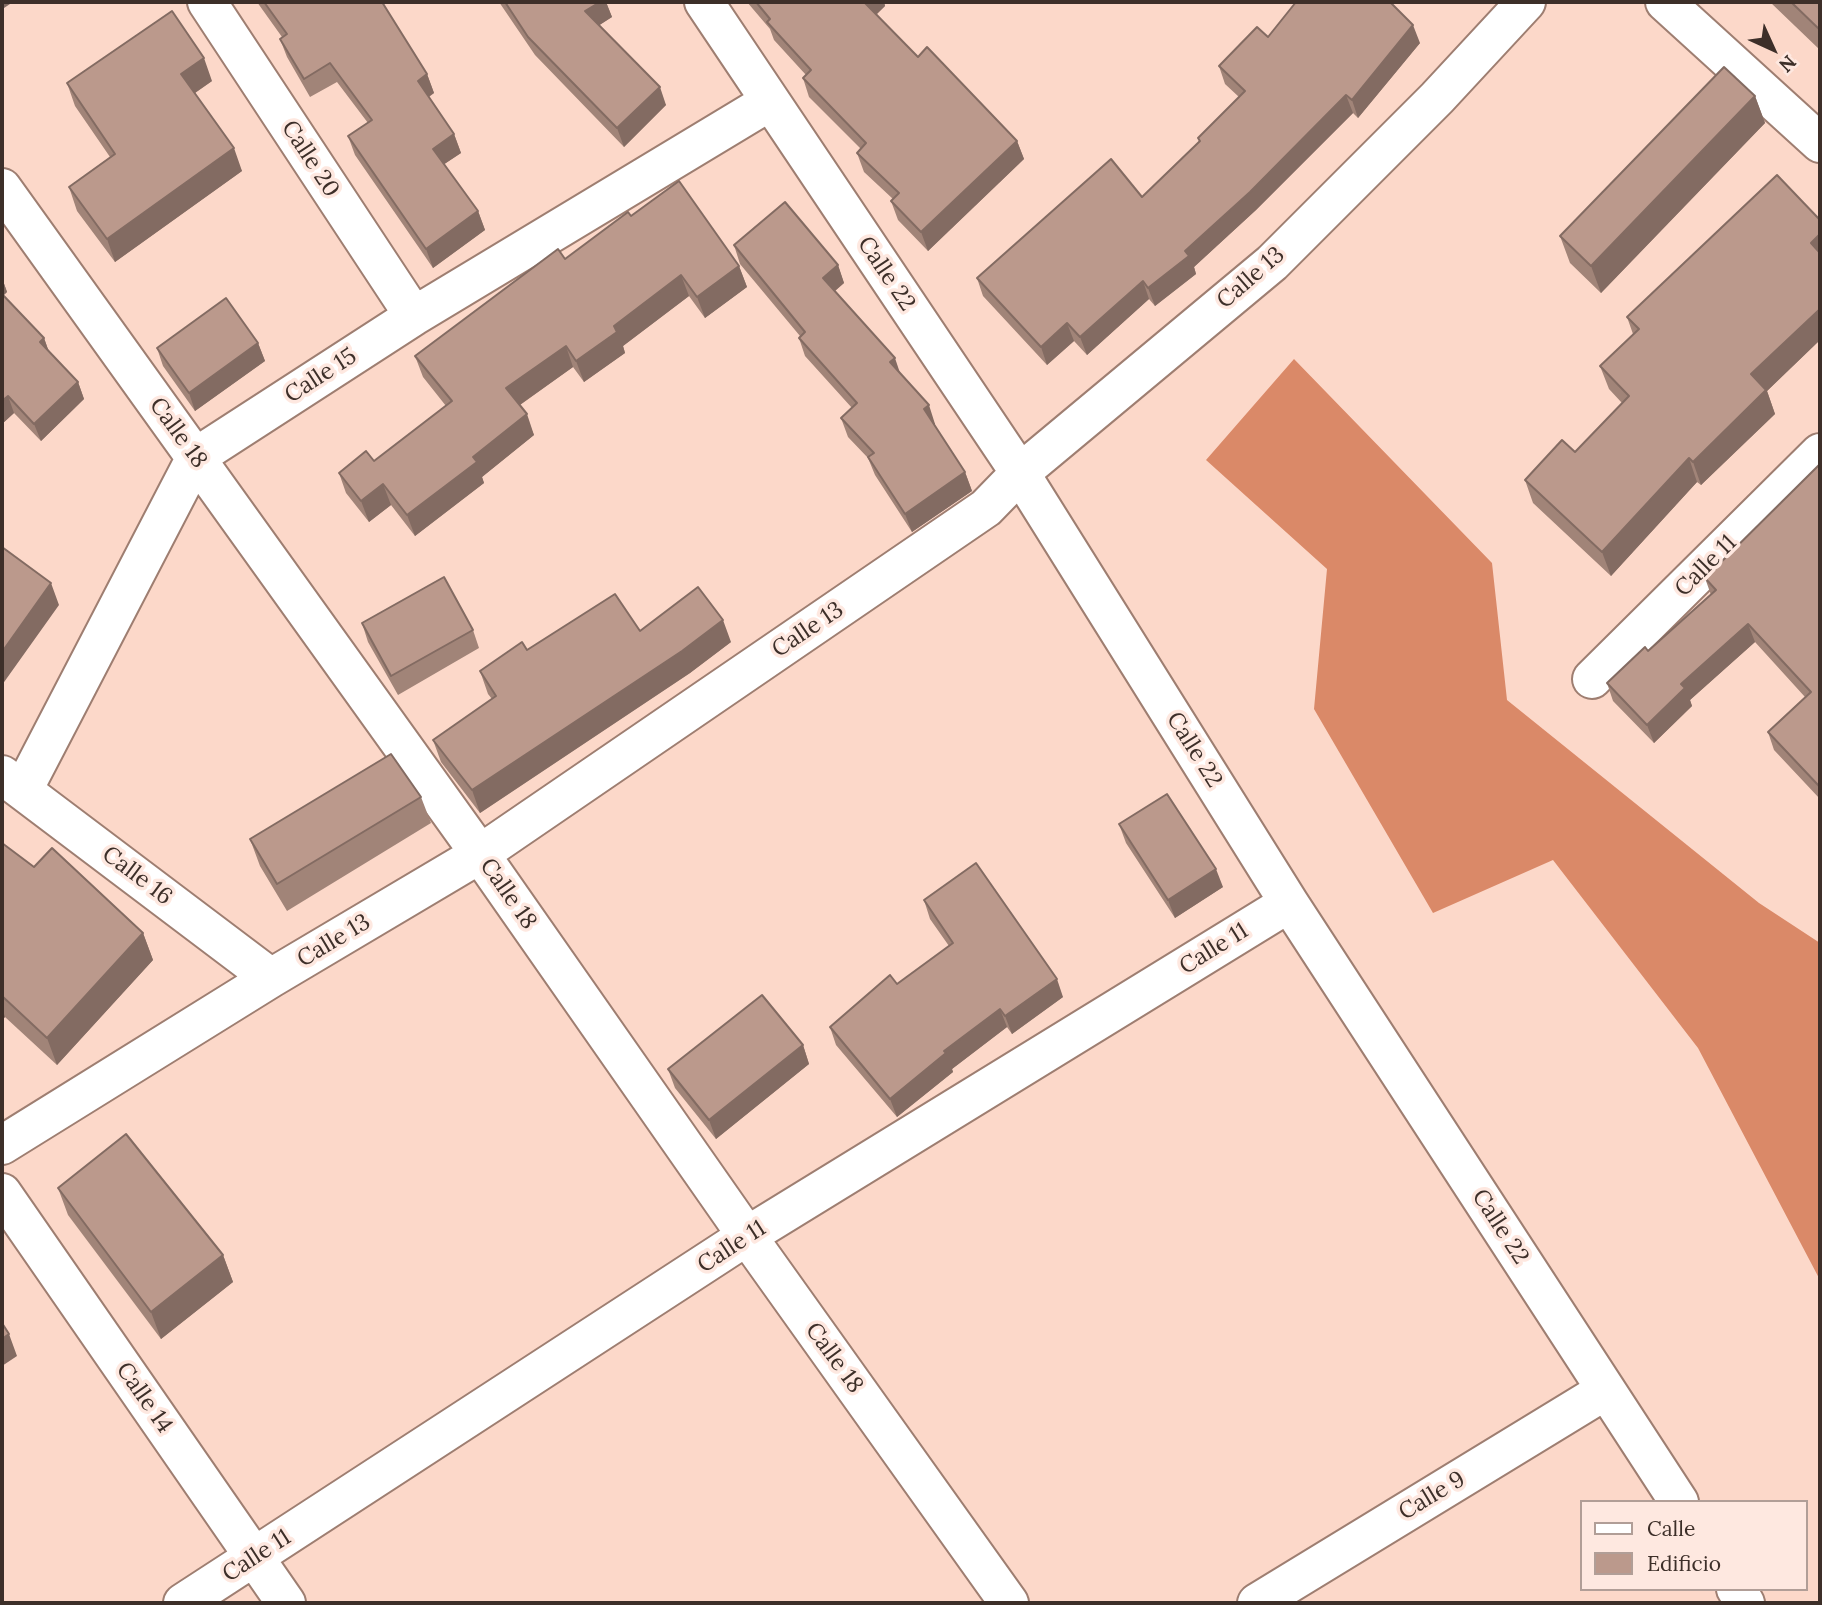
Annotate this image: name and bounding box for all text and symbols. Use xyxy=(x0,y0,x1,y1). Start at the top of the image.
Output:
north arrow xyxy=(1738,14,1808,84)
text: N xyxy=(1774,50,1802,78)
street label: Calle 20 xyxy=(275,116,345,202)
street label: Calle 22 xyxy=(851,232,921,316)
street label: Calle 13 xyxy=(1212,241,1290,315)
street label: Calle 15 xyxy=(280,343,362,409)
street label: Calle 18 xyxy=(143,392,213,474)
street label: Calle 11 xyxy=(1669,529,1743,603)
street label: Calle 13 xyxy=(767,596,849,664)
street label: Calle 22 xyxy=(1160,707,1228,793)
street label: Calle 16 xyxy=(96,841,178,911)
street label: Calle 18 xyxy=(474,853,542,935)
street label: Calle 13 xyxy=(293,909,375,973)
street label: Calle 11 xyxy=(1175,917,1253,981)
street label: Calle 22 xyxy=(1466,1184,1534,1270)
street label: Calle 11 xyxy=(693,1215,771,1279)
street label: Calle 18 xyxy=(799,1317,869,1399)
street label: Calle 14 xyxy=(110,1357,178,1439)
street label: Calle 9 xyxy=(1394,1466,1470,1526)
legend xyxy=(1580,1500,1808,1591)
text: Calle xyxy=(1647,1515,1695,1542)
street label: Calle 11 xyxy=(218,1524,296,1588)
text: Edificio xyxy=(1647,1550,1721,1577)

